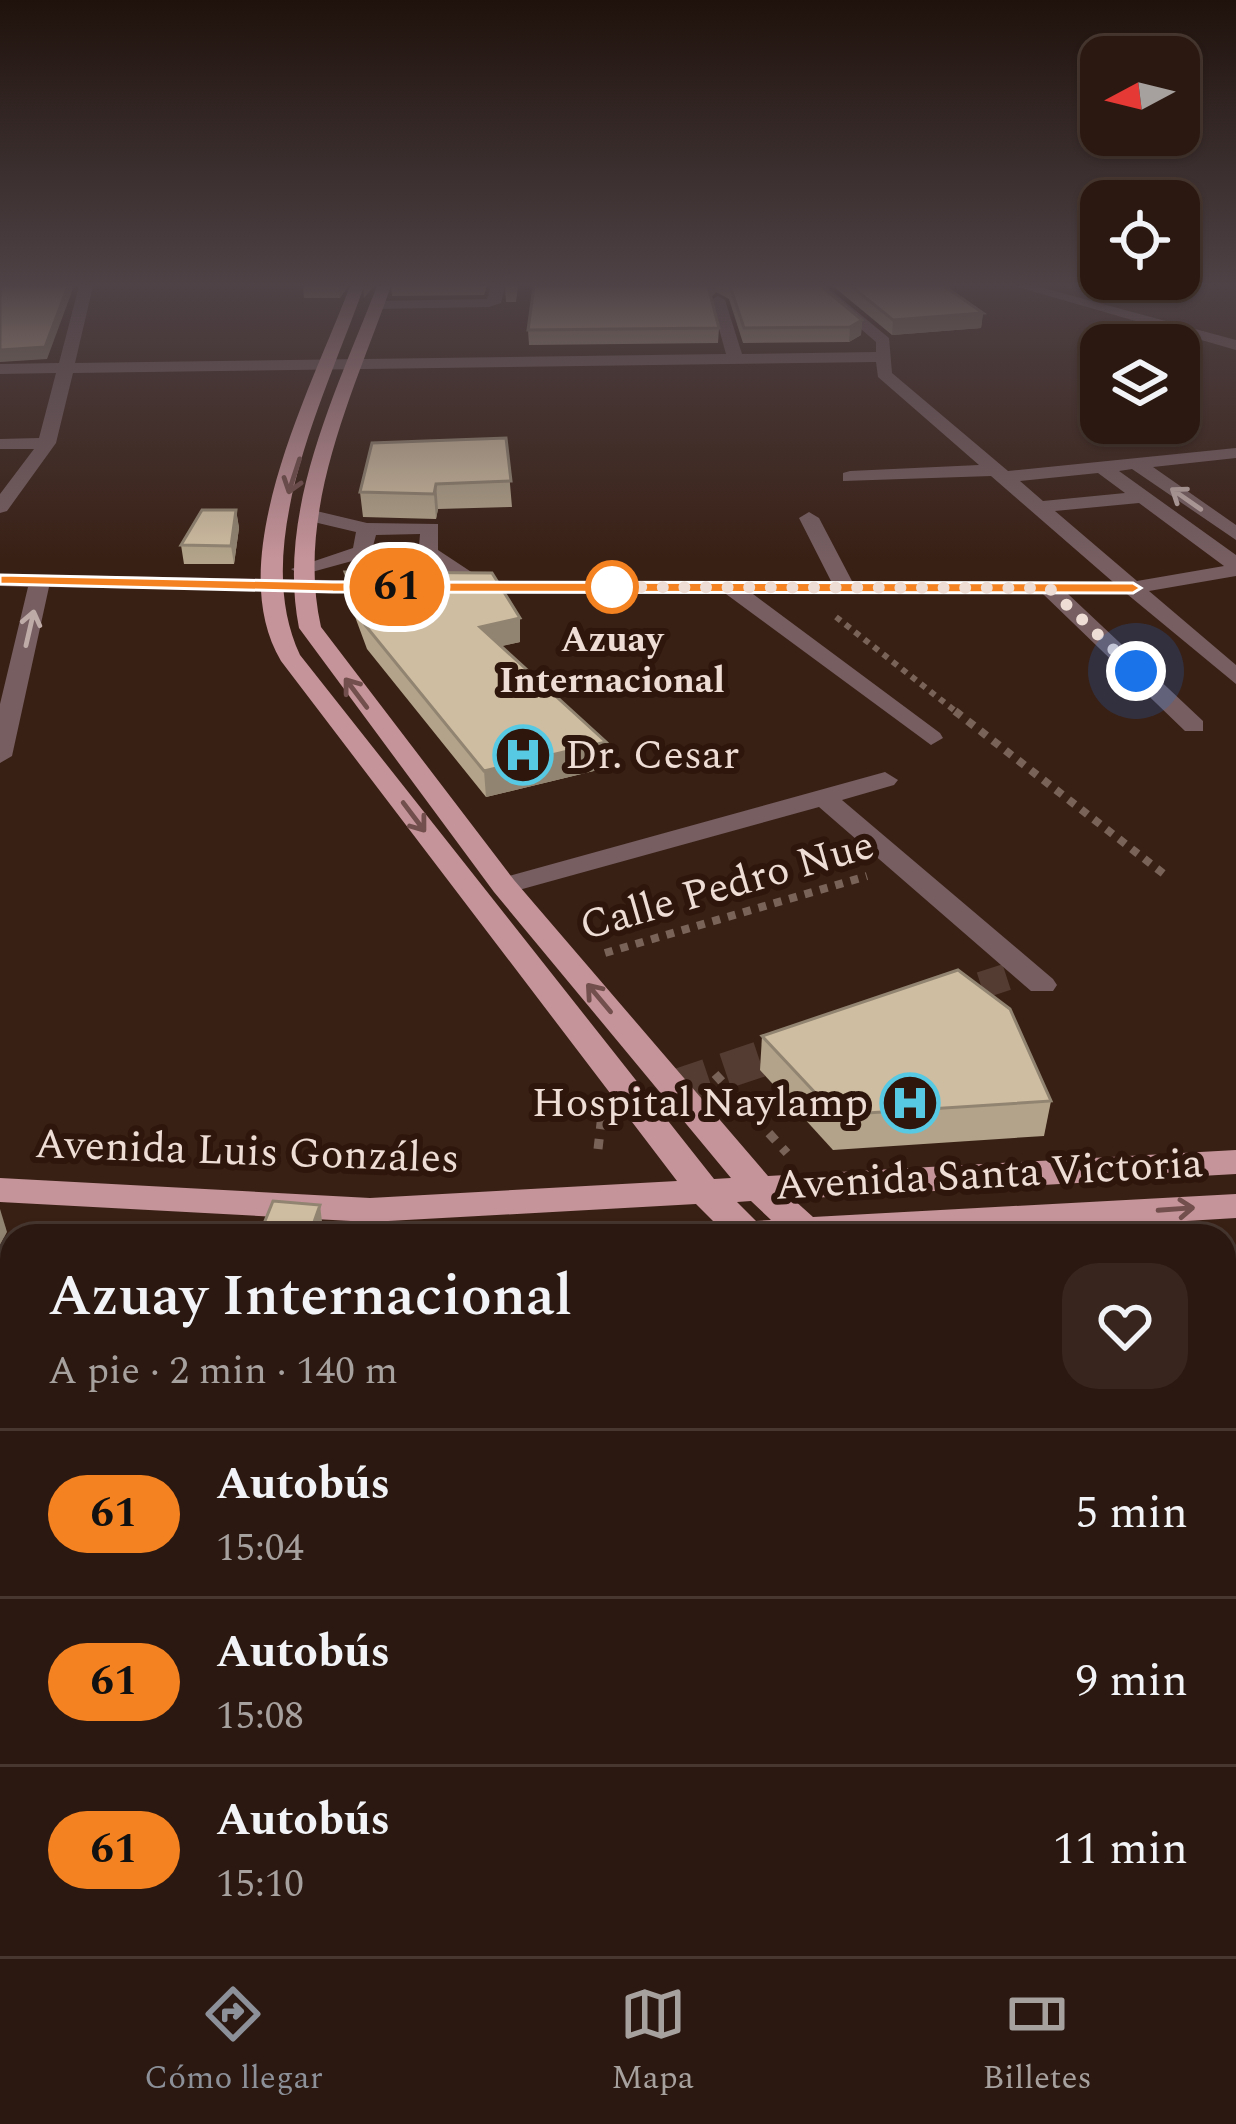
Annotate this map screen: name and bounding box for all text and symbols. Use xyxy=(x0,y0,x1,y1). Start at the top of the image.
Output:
north arrow xyxy=(1080,36,1200,156)
map controls xyxy=(1080,36,1200,444)
button: locate xyxy=(1080,180,1200,300)
button: layers xyxy=(1080,324,1200,444)
one-way arrow xyxy=(281,456,303,494)
one-way arrow xyxy=(1170,487,1203,512)
line badge: 61 xyxy=(343,548,451,626)
text: 61 xyxy=(373,555,421,618)
marker: Azuay Internacional xyxy=(587,562,637,612)
one-way arrow xyxy=(19,609,42,647)
place label: Azuay Internacional xyxy=(499,613,725,709)
your location xyxy=(1106,641,1166,701)
one-way arrow xyxy=(344,677,369,710)
hospital icon: Dr. Cesar xyxy=(492,724,554,786)
place label: Dr. Cesar xyxy=(565,724,739,787)
one-way arrow xyxy=(400,801,426,833)
street label: Calle Pedro Nue xyxy=(572,814,882,958)
one-way arrow xyxy=(585,983,613,1014)
place label: Hospital Naylamp xyxy=(532,1072,868,1135)
hospital icon: Hospital Naylamp xyxy=(879,1072,941,1134)
street label: Avenida Luis Gonzáles xyxy=(34,1113,460,1191)
street label: Avenida Santa Victoria xyxy=(773,1132,1205,1218)
one-way arrow xyxy=(1156,1198,1195,1221)
text: Azuay Internacional xyxy=(48,1254,572,1340)
button: heart xyxy=(1062,1263,1188,1389)
text: A pie · 2 min · 140 m xyxy=(48,1342,398,1401)
text: Autobús xyxy=(216,1450,390,1519)
text: 5 min xyxy=(1075,1479,1188,1548)
text: 61 xyxy=(90,1482,138,1545)
text: 15:04 xyxy=(216,1519,304,1578)
text: Autobús xyxy=(216,1618,390,1687)
text: 9 min xyxy=(1075,1647,1188,1716)
text: 61 xyxy=(90,1650,138,1713)
text: 15:08 xyxy=(216,1687,304,1746)
text: Autobús xyxy=(216,1786,390,1855)
text: 11 min xyxy=(1053,1815,1188,1884)
text: 61 xyxy=(90,1818,138,1881)
text: 15:10 xyxy=(216,1855,304,1914)
tab: Cómo llegar xyxy=(144,1981,323,2103)
tab: Mapa xyxy=(611,1981,694,2103)
tab: Billetes xyxy=(982,1981,1092,2103)

